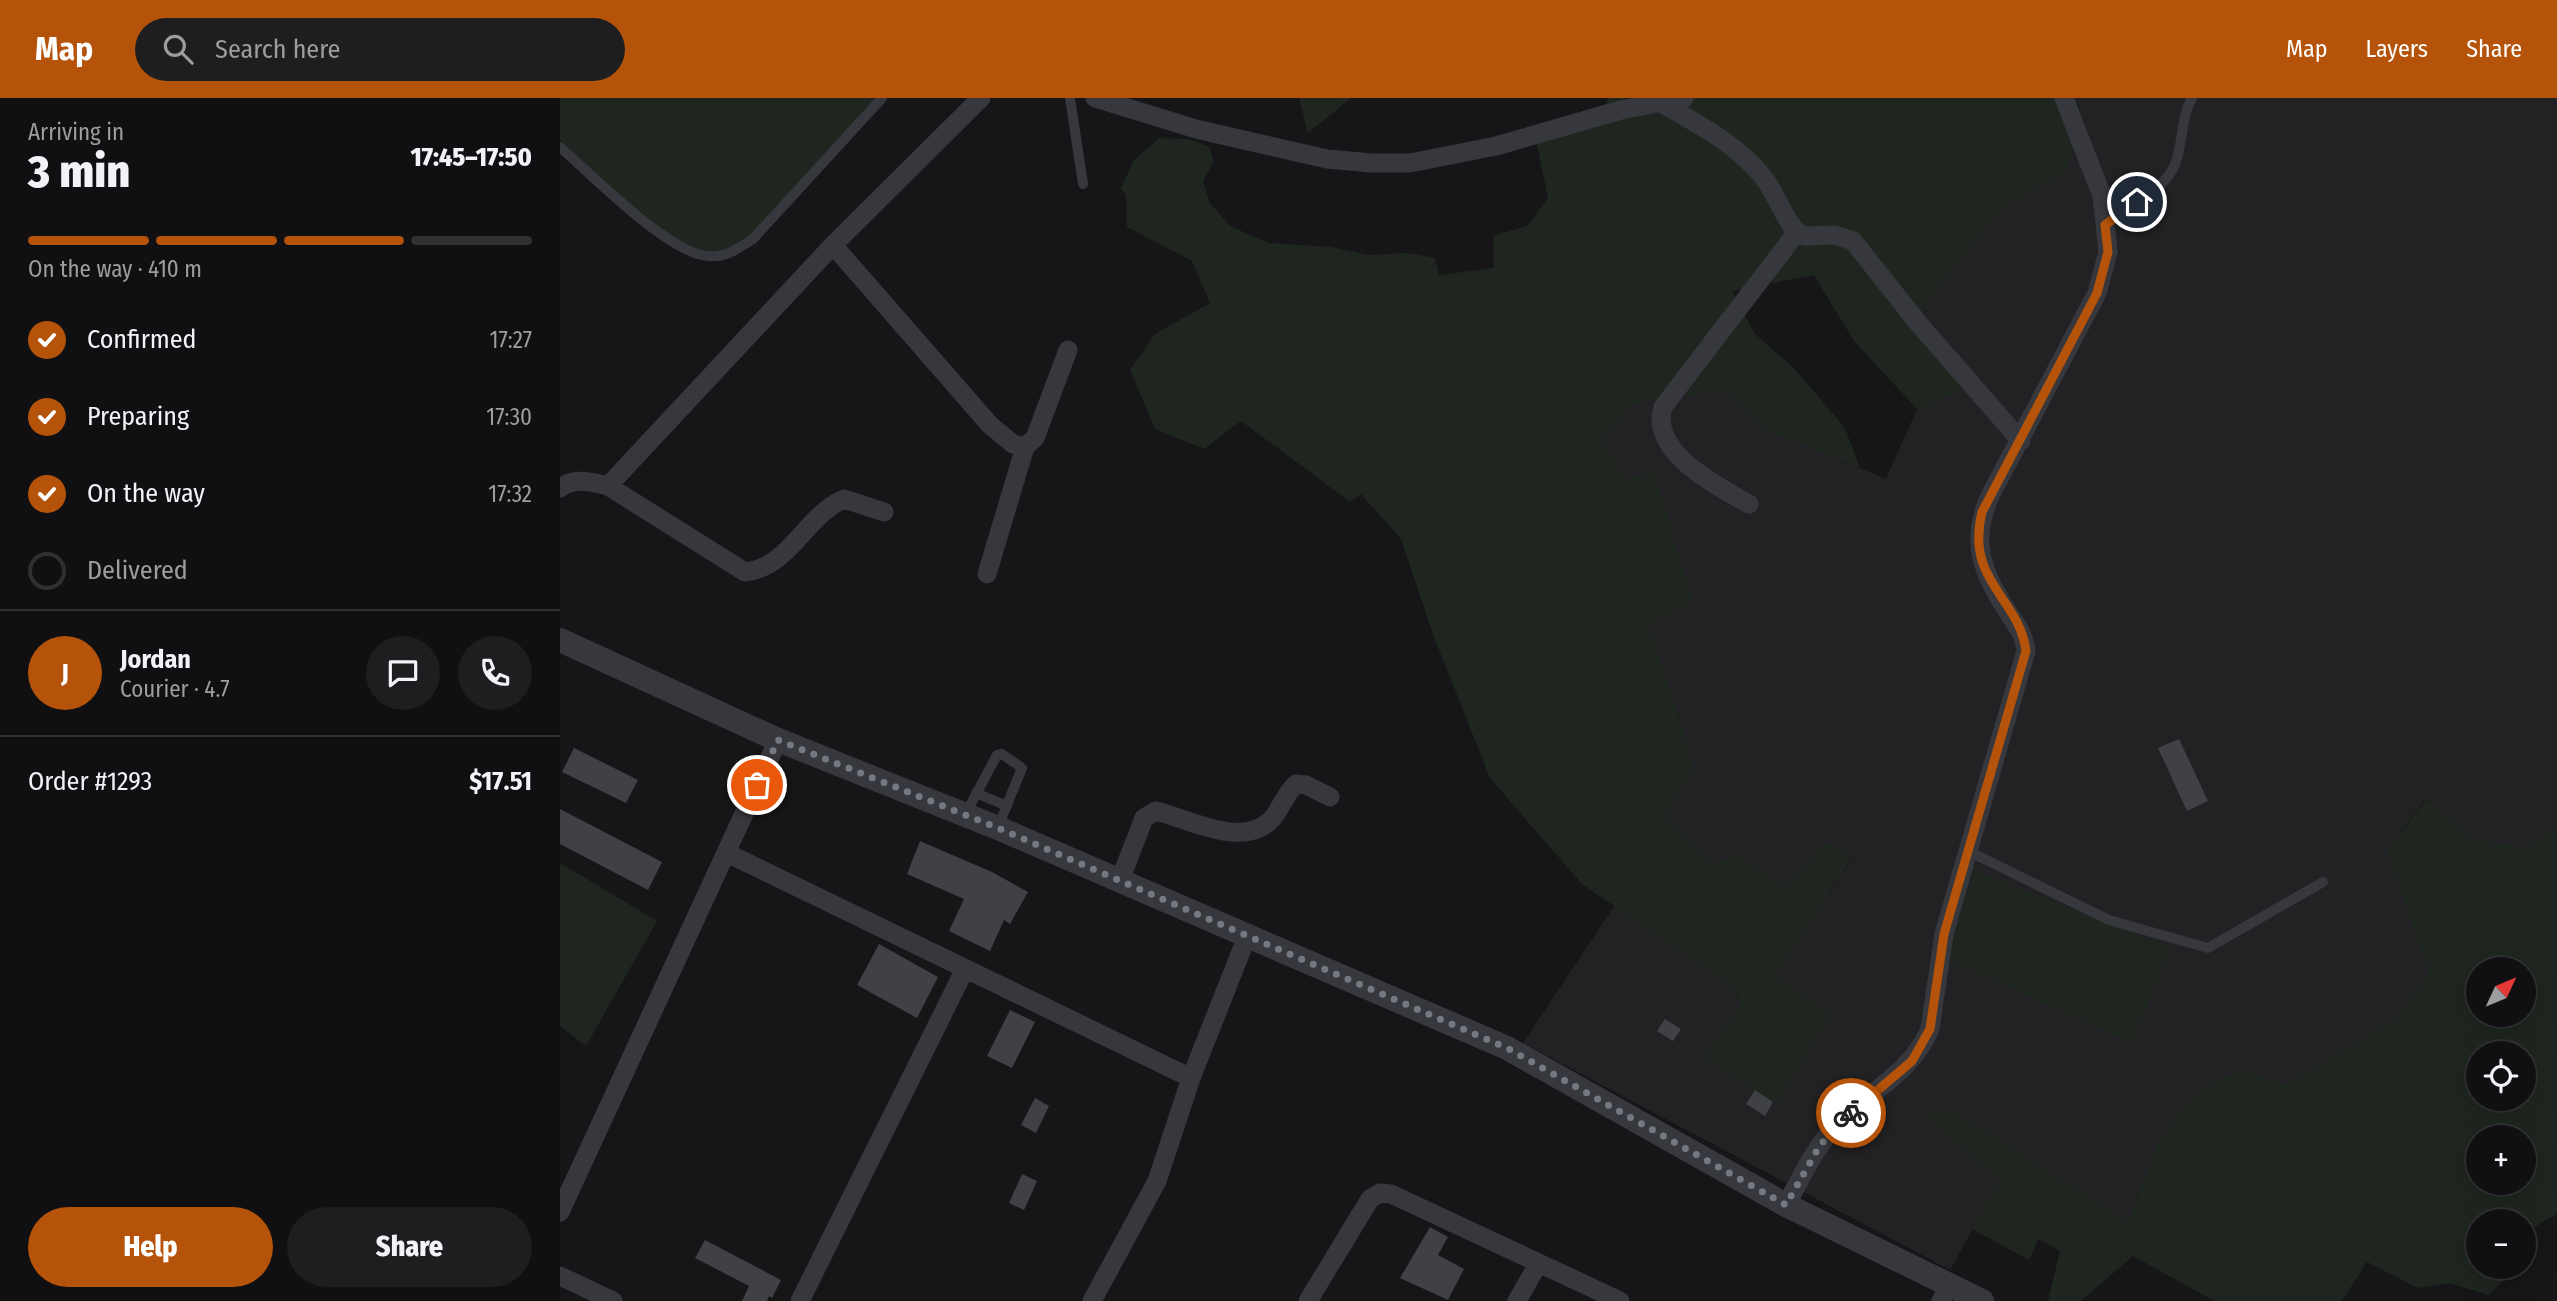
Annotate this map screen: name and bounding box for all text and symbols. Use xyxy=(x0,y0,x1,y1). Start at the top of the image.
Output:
search box xyxy=(135,18,625,81)
text: Map xyxy=(35,29,93,69)
icon: search xyxy=(159,30,197,68)
text: Search here xyxy=(215,34,340,65)
text: Map xyxy=(2286,35,2328,63)
text: Layers xyxy=(2366,35,2428,63)
text: Share xyxy=(2466,35,2522,63)
text: Arriving in xyxy=(28,118,124,146)
text: 17:45–17:50 xyxy=(410,142,532,173)
text: 3 min xyxy=(28,144,130,199)
pin xyxy=(2107,172,2167,232)
icon: home xyxy=(2118,183,2156,221)
text: On the way · 410 m xyxy=(28,255,202,283)
icon: check xyxy=(28,321,66,359)
text: Confirmed xyxy=(87,324,197,355)
text: 17:27 xyxy=(490,326,532,354)
icon: check xyxy=(28,398,66,436)
text: Preparing xyxy=(87,401,189,432)
text: 17:30 xyxy=(486,403,532,431)
icon: check xyxy=(28,475,66,513)
text: On the way xyxy=(87,478,205,509)
text: 17:32 xyxy=(488,480,532,508)
text: Delivered xyxy=(87,555,188,586)
button: chat xyxy=(366,636,440,710)
button: phone xyxy=(458,636,532,710)
text: Jordan xyxy=(120,644,191,675)
text: J xyxy=(61,658,69,689)
text: Courier · 4.7 xyxy=(120,675,230,703)
pin xyxy=(727,755,787,815)
text: Order #1293 xyxy=(28,766,152,797)
text: $17.51 xyxy=(469,766,532,797)
icon: bag xyxy=(738,766,776,804)
north arrow xyxy=(2466,957,2536,1027)
map controls xyxy=(2466,957,2536,1279)
button: locate xyxy=(2466,1041,2536,1111)
courier xyxy=(1816,1078,1886,1148)
icon: bike xyxy=(1832,1094,1870,1132)
button: + xyxy=(2466,1125,2536,1195)
button: Help xyxy=(28,1207,273,1287)
button: Share xyxy=(287,1207,532,1287)
button: − xyxy=(2466,1209,2536,1279)

